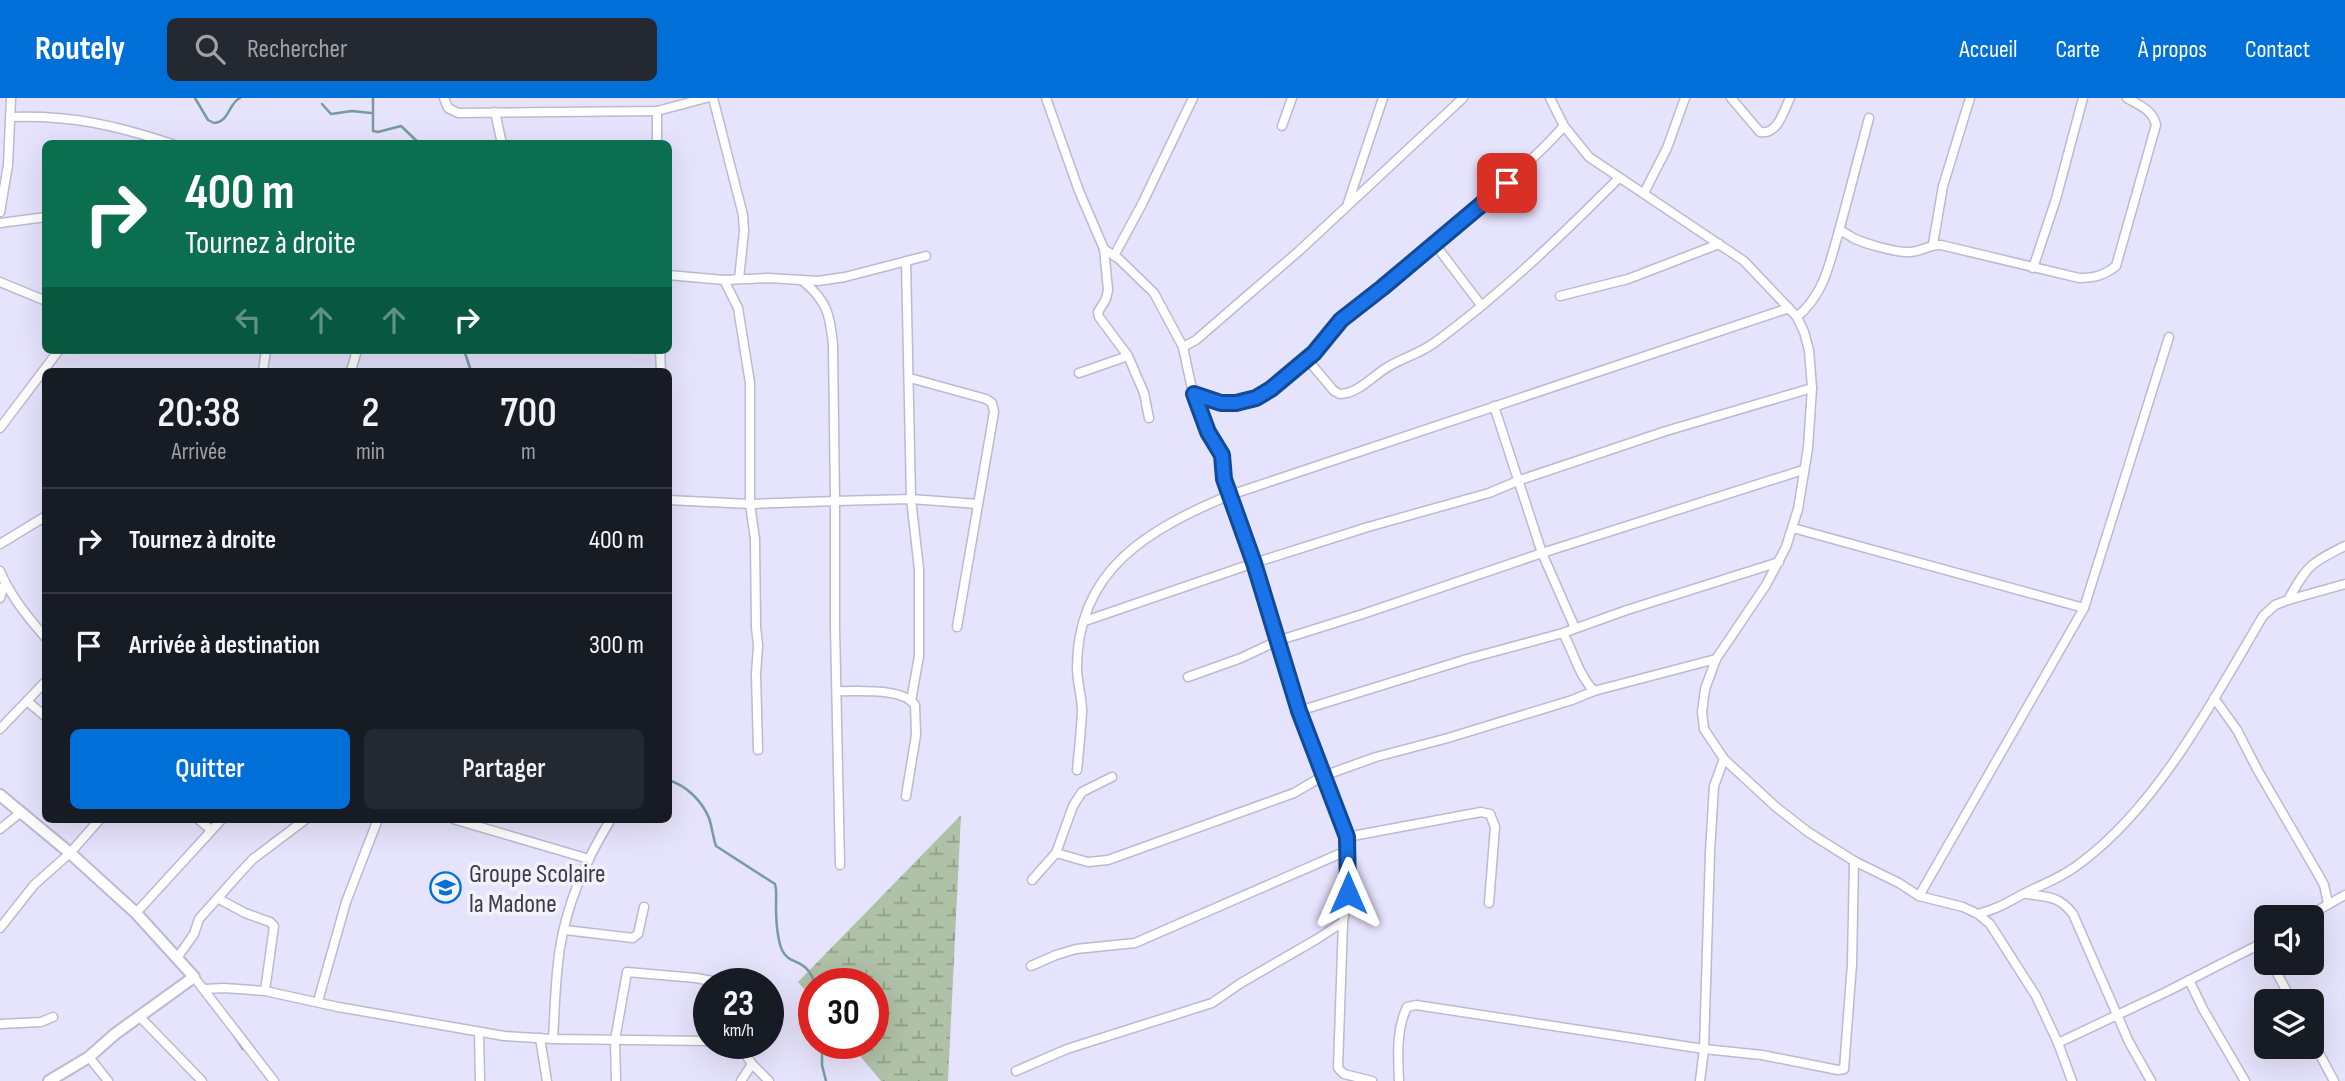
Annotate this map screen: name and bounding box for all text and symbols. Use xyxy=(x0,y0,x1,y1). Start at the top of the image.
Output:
search box xyxy=(167,18,657,81)
text: Routely xyxy=(35,29,125,69)
icon: search xyxy=(191,30,229,68)
text: Rechercher xyxy=(247,34,348,65)
text: Accueil xyxy=(1959,35,2018,64)
text: Carte xyxy=(2056,35,2100,64)
text: À propos xyxy=(2138,35,2207,64)
text: Contact xyxy=(2245,35,2310,64)
pin xyxy=(1477,153,1537,213)
text: 400 m xyxy=(185,164,295,223)
icon: arrive xyxy=(1488,164,1526,202)
icon: right xyxy=(70,168,161,259)
text: Tournez à droite xyxy=(185,224,356,263)
icon: left xyxy=(229,301,267,339)
icon: ahead xyxy=(302,301,340,339)
icon: ahead xyxy=(375,301,413,339)
icon: right xyxy=(448,301,486,339)
text: 20:38 xyxy=(157,388,241,439)
text: 2 xyxy=(361,388,379,439)
text: 700 xyxy=(500,388,557,439)
text: Arrivée xyxy=(171,438,226,466)
text: min xyxy=(356,438,385,466)
text: m xyxy=(521,438,536,466)
icon: right xyxy=(70,522,108,560)
text: Tournez à droite xyxy=(129,525,276,556)
text: 400 m xyxy=(589,525,644,556)
icon: arrive xyxy=(70,627,108,665)
text: Arrivée à destination xyxy=(129,630,320,661)
text: 300 m xyxy=(589,630,644,661)
button: Quitter xyxy=(70,729,350,809)
button: Partager xyxy=(364,729,644,809)
position arrow xyxy=(1311,856,1385,930)
place label: Groupe Scolaire la Madone xyxy=(469,859,605,920)
school or university icon: Groupe Scolaire la Madone xyxy=(429,871,463,905)
map controls xyxy=(2254,905,2324,1059)
button: sound xyxy=(2254,905,2324,975)
speed limit sign: 30 xyxy=(798,968,889,1059)
text: 23 xyxy=(723,983,754,1026)
button: layers xyxy=(2254,989,2324,1059)
text: km/h xyxy=(723,1020,754,1041)

